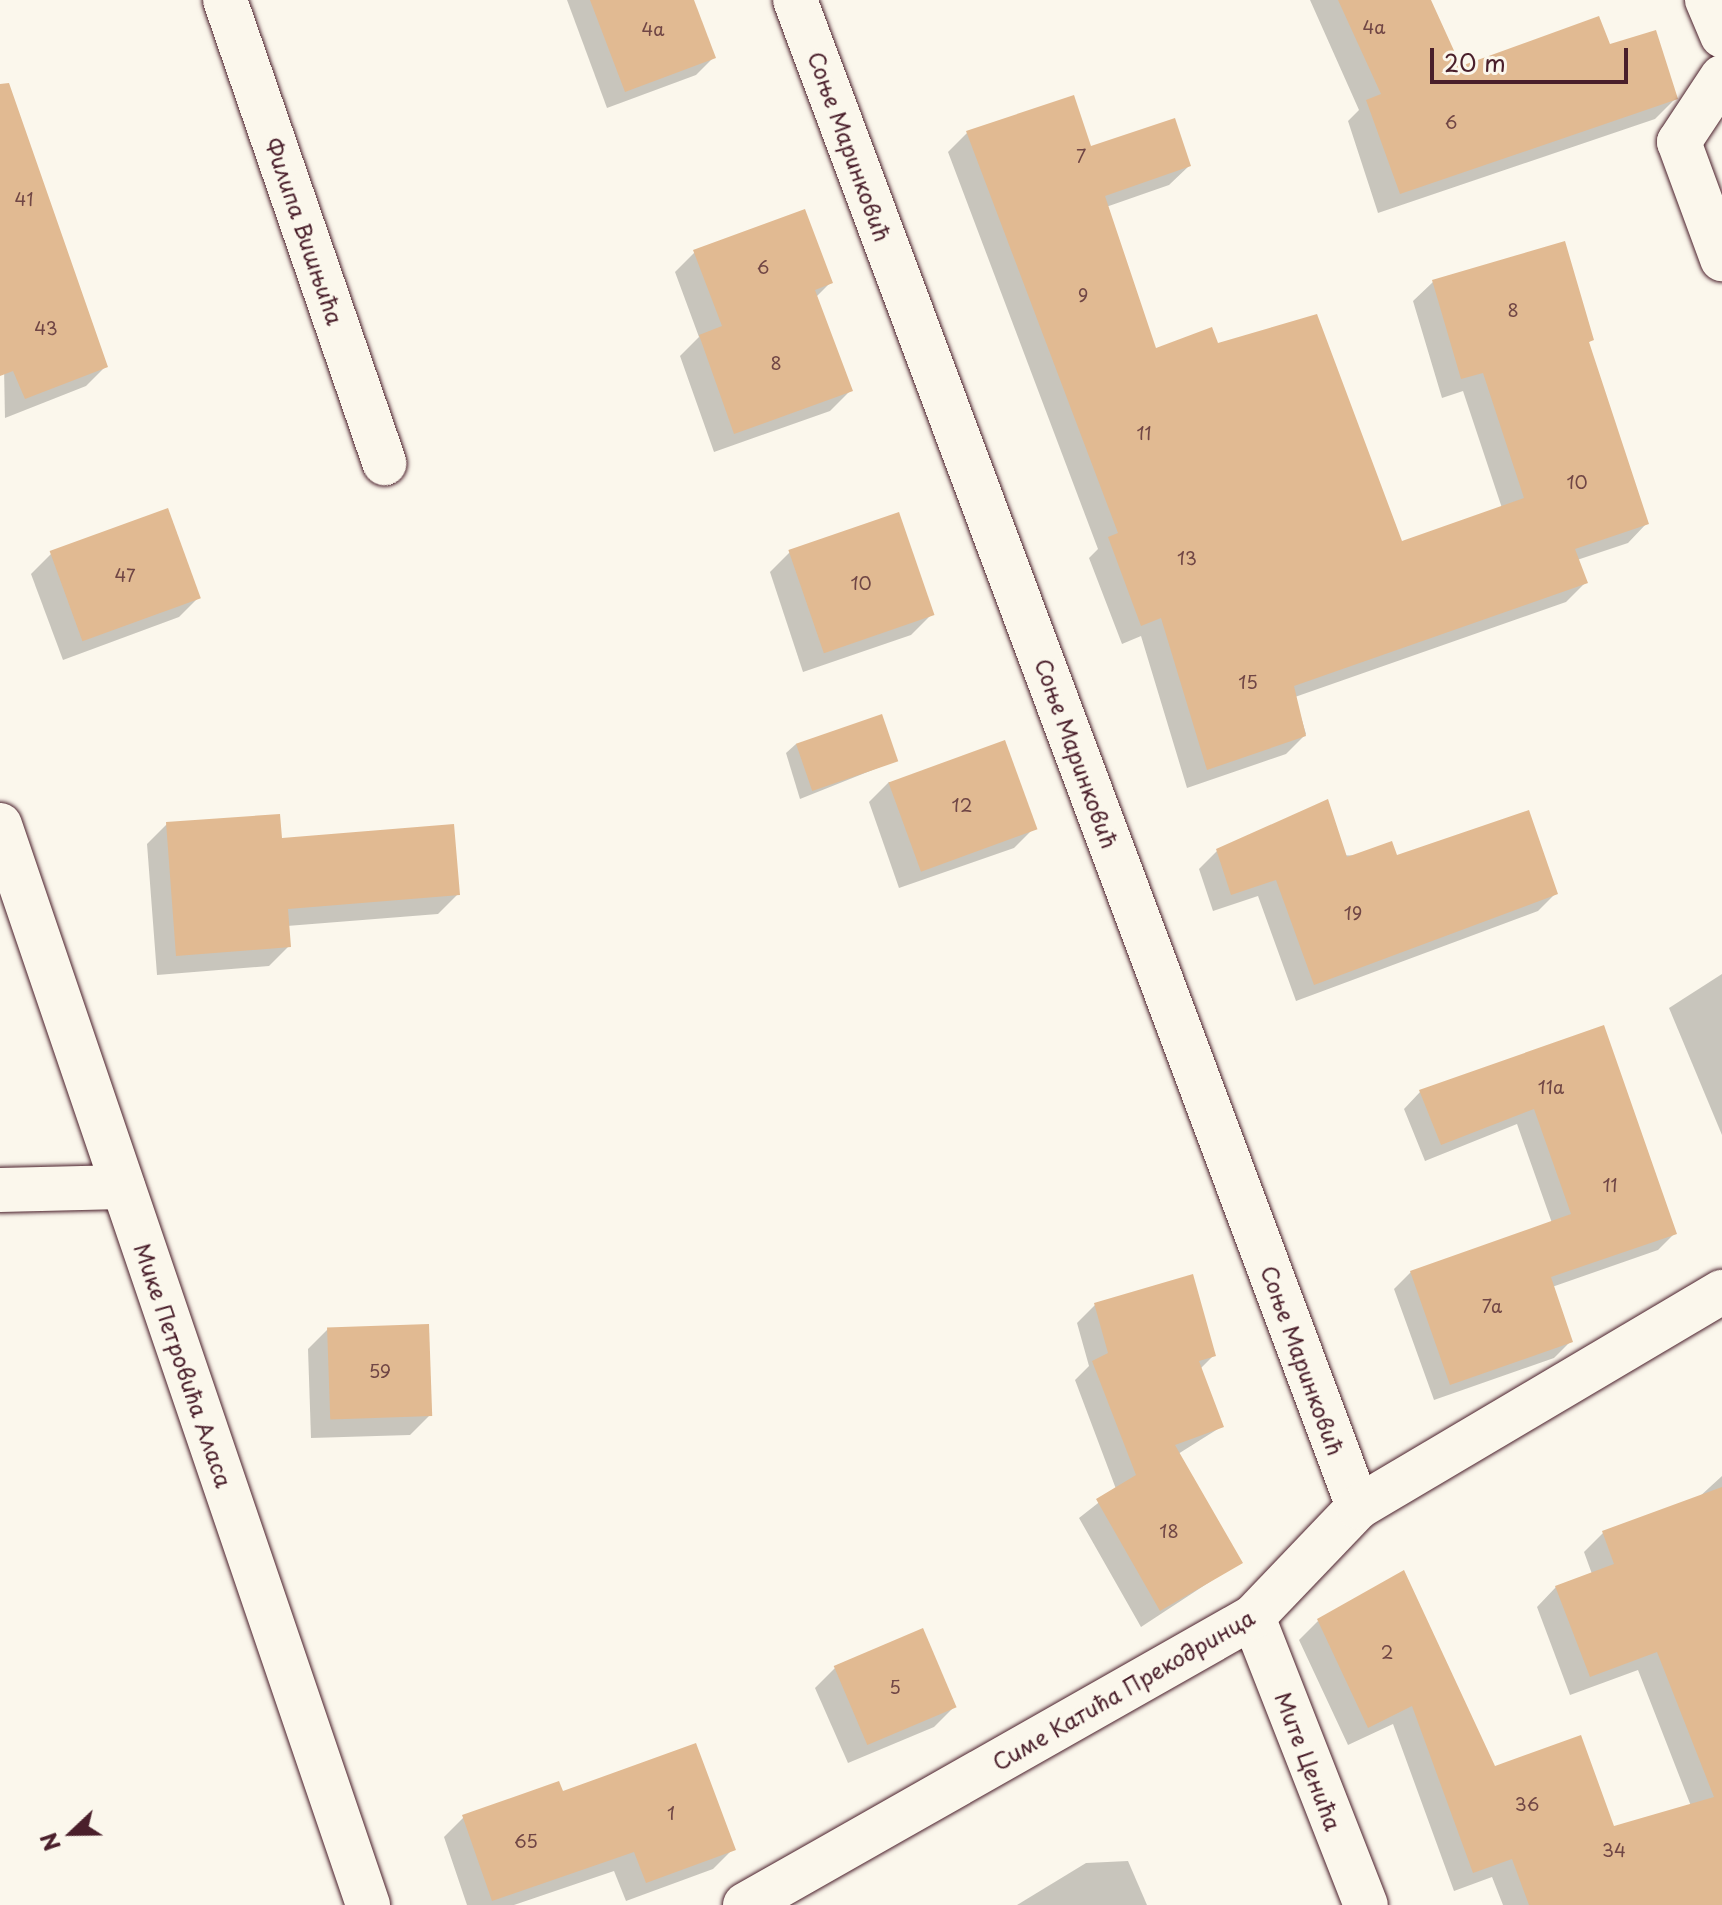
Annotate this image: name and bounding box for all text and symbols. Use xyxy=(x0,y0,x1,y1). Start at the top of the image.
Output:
house number: 4a xyxy=(1362,16,1386,38)
house number: 4a xyxy=(641,18,665,40)
scale bar xyxy=(1434,32,1632,82)
text: 20 m xyxy=(1444,44,1506,80)
street label: Соње Маринковић xyxy=(803,47,897,245)
house number: 6 xyxy=(1445,111,1457,133)
street label: Филипа Вишњића xyxy=(260,134,350,328)
house number: 7 xyxy=(1076,145,1086,167)
house number: 41 xyxy=(15,188,33,210)
house number: 6 xyxy=(757,256,769,278)
house number: 9 xyxy=(1078,284,1088,306)
house number: 8 xyxy=(1507,299,1519,321)
house number: 43 xyxy=(34,317,58,339)
house number: 8 xyxy=(770,352,782,374)
house number: 11 xyxy=(1136,422,1152,444)
house number: 10 xyxy=(1566,471,1588,493)
house number: 13 xyxy=(1177,547,1197,569)
house number: 47 xyxy=(114,564,136,586)
house number: 10 xyxy=(850,572,872,594)
street label: Соње Маринковић xyxy=(1030,654,1124,852)
house number: 15 xyxy=(1238,671,1258,693)
house number: 12 xyxy=(952,794,972,816)
house number: 19 xyxy=(1344,902,1362,924)
house number: 11a xyxy=(1538,1076,1564,1098)
house number: 11 xyxy=(1602,1174,1618,1196)
street label: Мике Петровића Аласа xyxy=(129,1238,239,1492)
street label: Соње Маринковић xyxy=(1256,1261,1350,1459)
house number: 7a xyxy=(1482,1295,1502,1317)
house number: 59 xyxy=(369,1360,391,1382)
house number: 18 xyxy=(1159,1520,1179,1542)
street label: Симе Катића Прекодринца xyxy=(987,1603,1259,1775)
house number: 2 xyxy=(1381,1641,1393,1663)
house number: 5 xyxy=(889,1676,901,1698)
street label: Мите Ценића xyxy=(1270,1688,1348,1834)
north arrow xyxy=(32,1793,112,1873)
house number: 36 xyxy=(1515,1793,1539,1815)
house number: 1 xyxy=(667,1802,675,1824)
text: N xyxy=(31,1828,68,1856)
house number: 65 xyxy=(514,1830,538,1852)
house number: 34 xyxy=(1602,1839,1626,1861)

